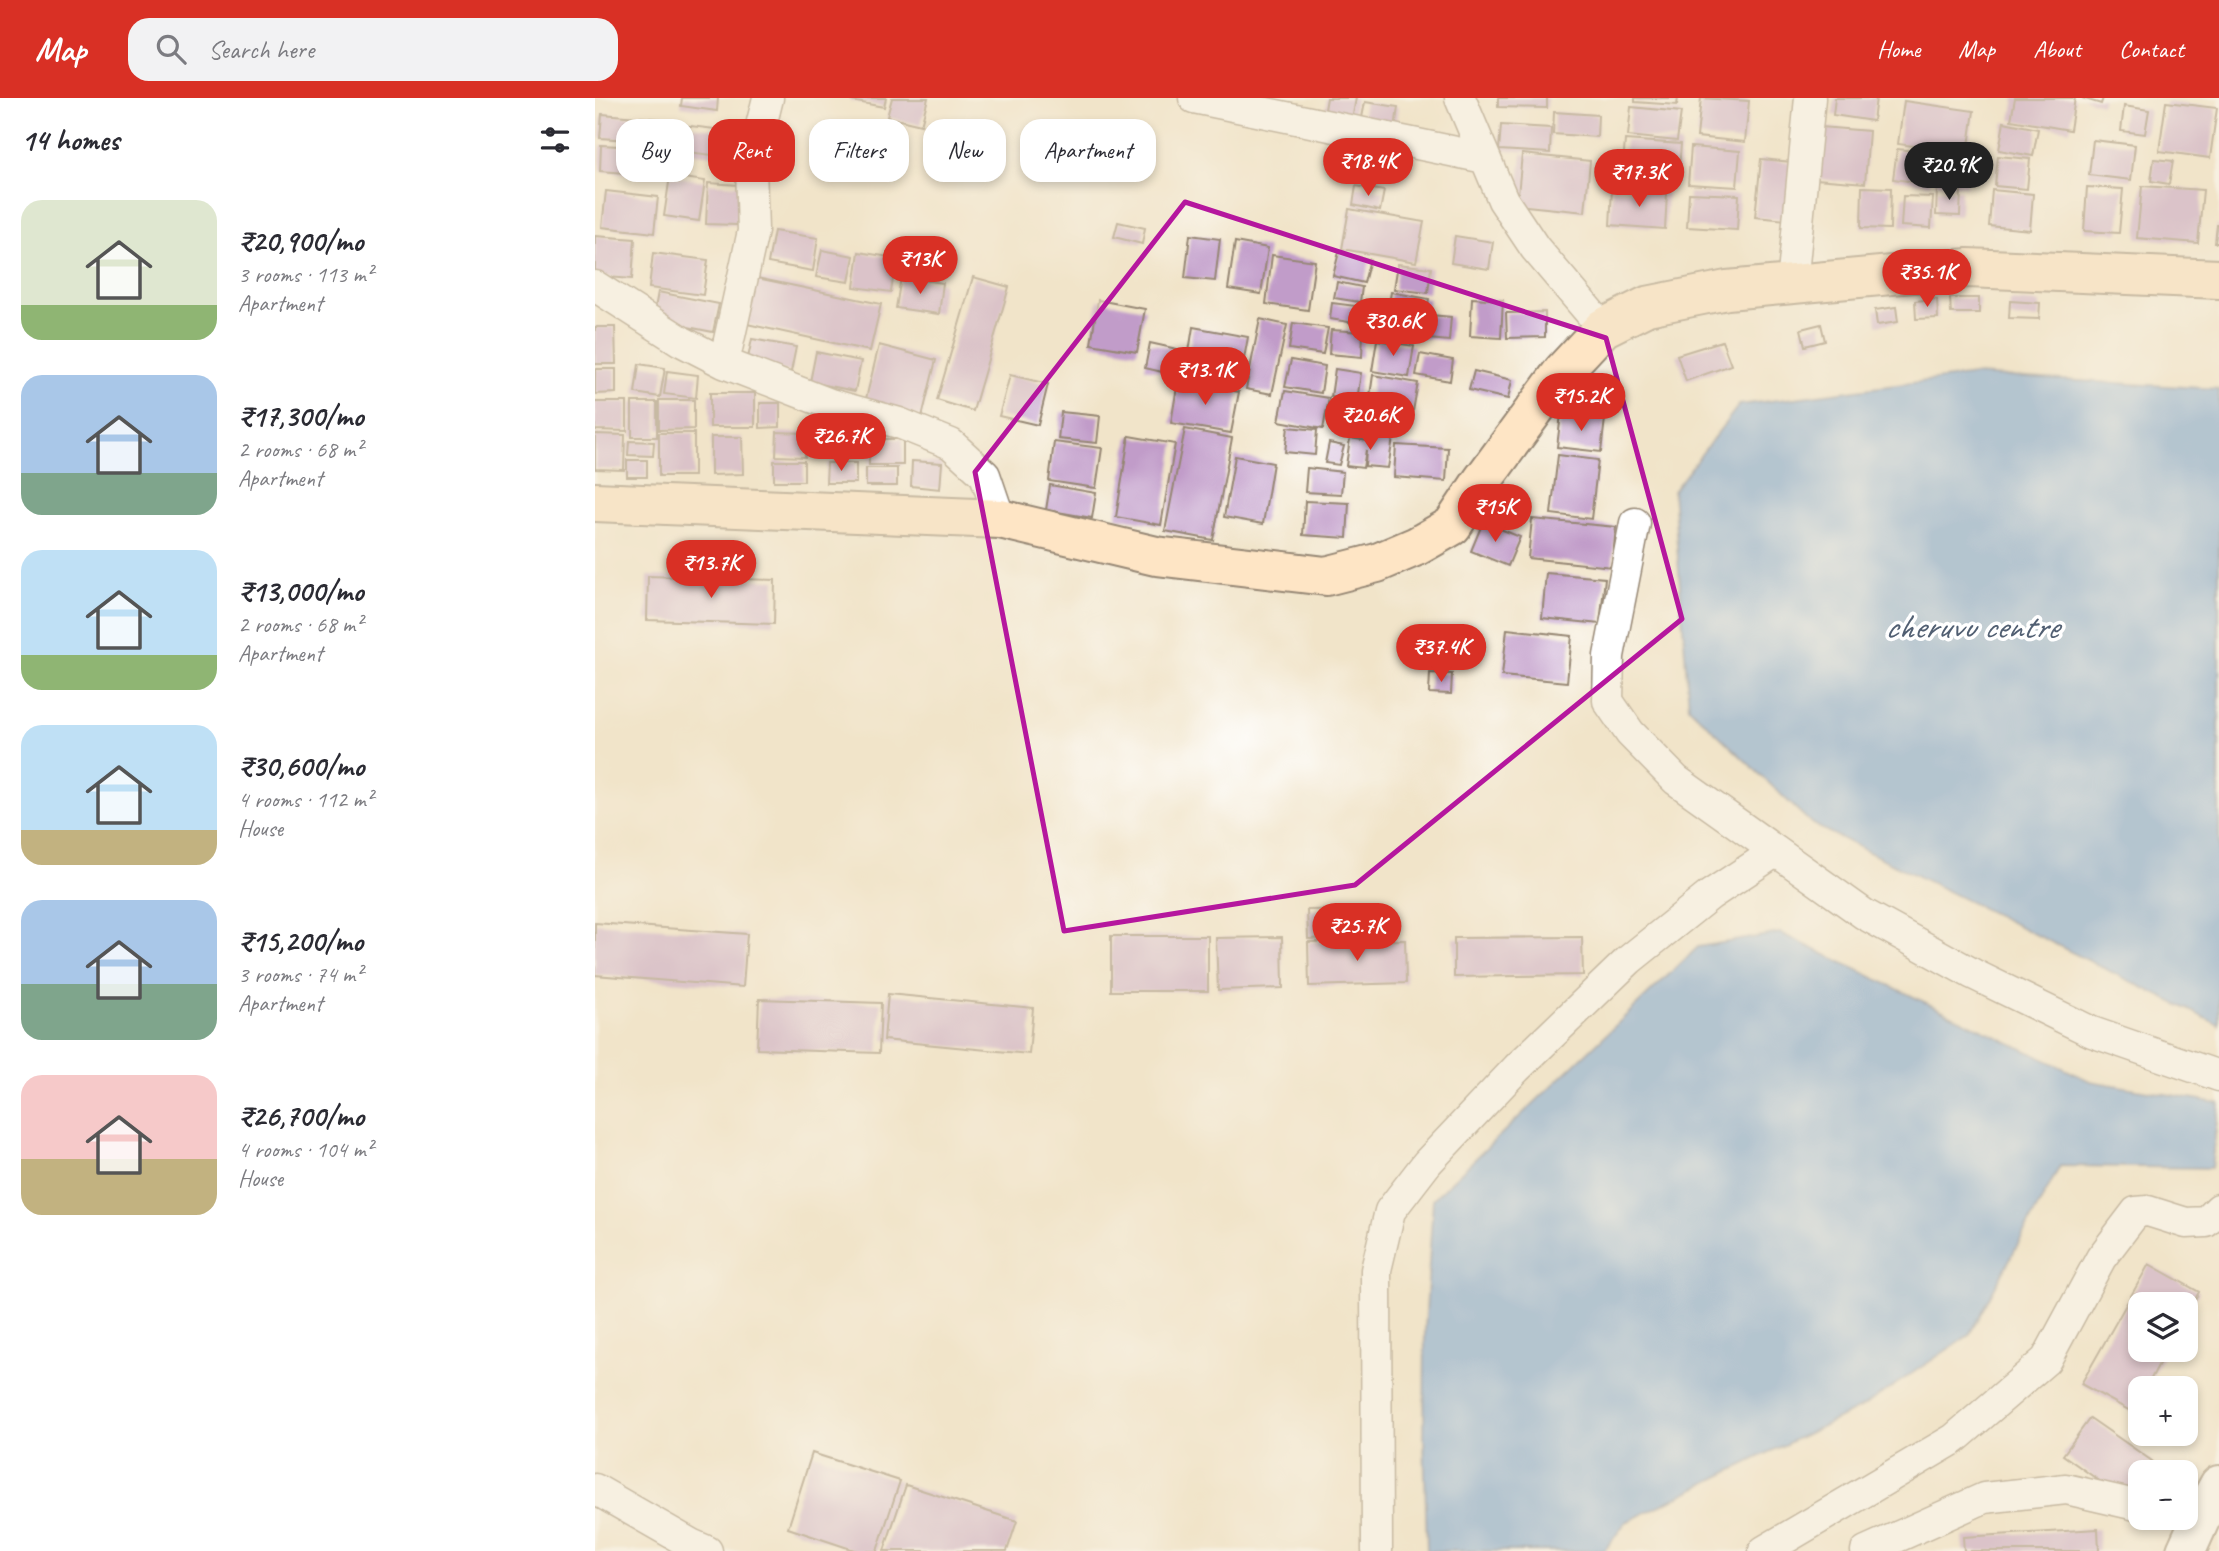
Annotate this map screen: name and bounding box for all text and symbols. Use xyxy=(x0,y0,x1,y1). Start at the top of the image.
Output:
search box xyxy=(128,18,618,81)
text: Map xyxy=(35,28,86,70)
icon: search xyxy=(152,30,190,68)
text: Search here xyxy=(208,33,314,66)
text: Home xyxy=(1877,34,1920,64)
text: Map xyxy=(1958,34,1995,64)
text: About xyxy=(2033,34,2081,64)
text: Contact xyxy=(2119,34,2184,64)
chip: Buy xyxy=(616,119,694,182)
chip: Rent xyxy=(708,119,795,182)
chip: Filters xyxy=(809,119,909,182)
chip: New xyxy=(923,119,1006,182)
chip: Apartment xyxy=(1020,119,1156,182)
text: 14 homes xyxy=(21,121,119,159)
icon: filters xyxy=(536,121,574,159)
pin: ₹18.4K xyxy=(1311,139,1425,198)
pin: ₹20.9K xyxy=(1892,142,2006,202)
text: ₹18.4K xyxy=(1339,146,1397,175)
pin: ₹17.3K xyxy=(1582,150,1696,209)
text: ₹20.9K xyxy=(1920,150,1978,179)
text: ₹17.3K xyxy=(1610,157,1668,186)
text: ₹20,900/mo xyxy=(238,222,363,260)
icon: home xyxy=(77,228,161,312)
pin: ₹13K xyxy=(879,236,961,296)
text: ₹13K xyxy=(899,244,941,273)
pin: ₹35.1K xyxy=(1870,250,1984,309)
text: ₹35.1K xyxy=(1898,257,1956,286)
text: 3 rooms · 113 m² xyxy=(238,260,373,289)
text: Apartment xyxy=(238,289,323,318)
pin: ₹30.6K xyxy=(1336,299,1450,358)
text: ₹30.6K xyxy=(1364,306,1422,335)
pin: ₹13.1K xyxy=(1148,348,1262,407)
text: ₹13.1K xyxy=(1176,355,1234,384)
pin: ₹15.2K xyxy=(1524,374,1638,433)
text: ₹15.2K xyxy=(1552,381,1610,410)
pin: ₹20.6K xyxy=(1313,392,1427,452)
text: ₹17,300/mo xyxy=(238,397,363,435)
text: ₹20.6K xyxy=(1341,400,1399,429)
icon: home xyxy=(77,403,161,487)
pin: ₹26.7K xyxy=(784,414,898,473)
text: ₹26.7K xyxy=(812,421,870,450)
text: 2 rooms · 68 m² xyxy=(238,435,362,464)
text: Apartment xyxy=(238,464,323,493)
pin: ₹15K xyxy=(1454,484,1536,544)
text: ₹15K xyxy=(1474,492,1516,521)
pin: ₹13.7K xyxy=(654,540,768,600)
text: ₹13.7K xyxy=(682,548,740,577)
text: ₹13,000/mo xyxy=(238,572,363,610)
icon: home xyxy=(77,578,161,662)
water label: cheruvu centre xyxy=(1884,604,2062,649)
text: 2 rooms · 68 m² xyxy=(238,610,362,639)
pin: ₹37.4K xyxy=(1384,624,1498,684)
text: ₹37.4K xyxy=(1412,632,1470,661)
text: Apartment xyxy=(238,639,323,668)
text: ₹30,600/mo xyxy=(238,747,364,785)
icon: home xyxy=(77,753,161,837)
text: 4 rooms · 112 m² xyxy=(238,785,373,814)
text: House xyxy=(238,814,283,843)
pin: ₹25.7K xyxy=(1300,904,1414,963)
text: ₹25.7K xyxy=(1328,911,1386,940)
text: ₹15,200/mo xyxy=(238,922,363,960)
icon: home xyxy=(77,928,161,1012)
text: 3 rooms · 74 m² xyxy=(238,960,362,989)
text: Apartment xyxy=(238,989,323,1018)
text: ₹26,700/mo xyxy=(238,1097,364,1135)
icon: home xyxy=(77,1103,161,1187)
text: 4 rooms · 104 m² xyxy=(238,1135,373,1164)
text: House xyxy=(238,1164,283,1193)
map controls xyxy=(2128,1292,2198,1530)
button: layers xyxy=(2128,1292,2198,1362)
button: + xyxy=(2128,1376,2198,1446)
button: − xyxy=(2128,1460,2198,1530)

